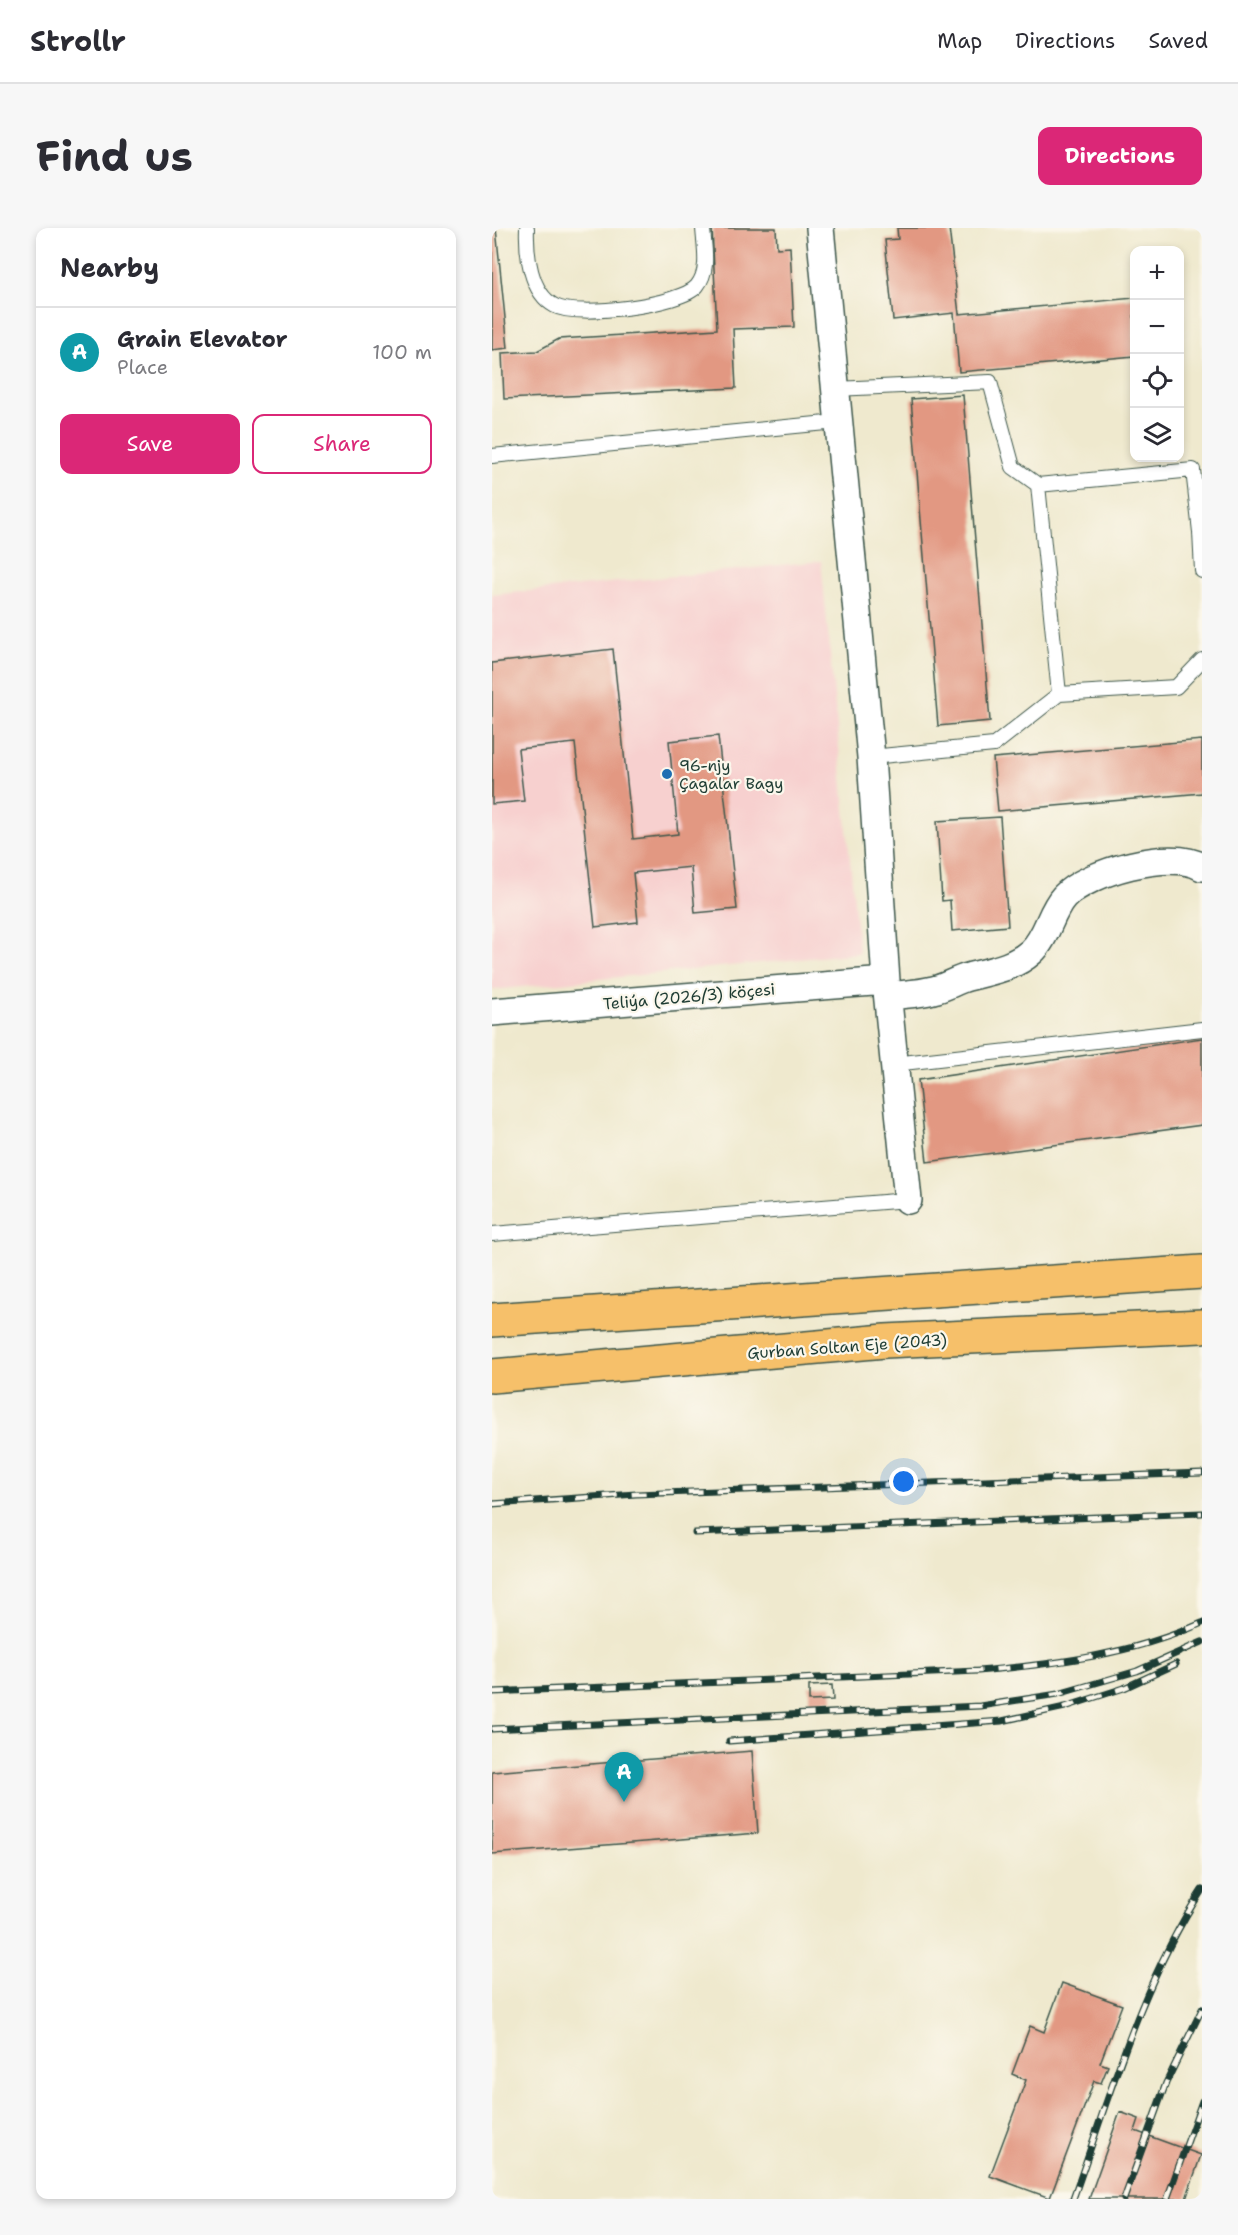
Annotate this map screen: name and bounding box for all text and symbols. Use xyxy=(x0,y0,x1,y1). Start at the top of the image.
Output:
text: Strollr xyxy=(30,22,126,60)
text: Map xyxy=(937,27,982,55)
text: Directions xyxy=(1015,27,1115,55)
text: Saved xyxy=(1148,27,1208,55)
button: Directions xyxy=(1038,127,1202,185)
text: Find us xyxy=(36,128,193,184)
map controls xyxy=(1130,246,1184,462)
button: + xyxy=(1130,246,1184,300)
text: Nearby xyxy=(60,250,159,285)
button: − xyxy=(1130,300,1184,354)
text: Grain Elevator xyxy=(117,325,287,354)
text: A xyxy=(72,339,87,365)
text: 100 m xyxy=(372,339,432,365)
text: Place xyxy=(117,354,168,380)
button: locate xyxy=(1130,354,1184,408)
button: layers xyxy=(1130,408,1184,462)
button: Save xyxy=(60,414,240,474)
button: Share xyxy=(252,414,432,474)
place label: 96-njy Çagalar Bagy xyxy=(679,755,783,794)
marker: 96-njy Çagalar Bagy xyxy=(660,767,674,781)
street label: Teliýa (2026/3) köçesi xyxy=(602,979,776,1014)
street label: Gurban Soltan Eje (2043) xyxy=(747,1329,948,1364)
your location xyxy=(889,1467,918,1496)
pin: A xyxy=(604,1752,644,1802)

